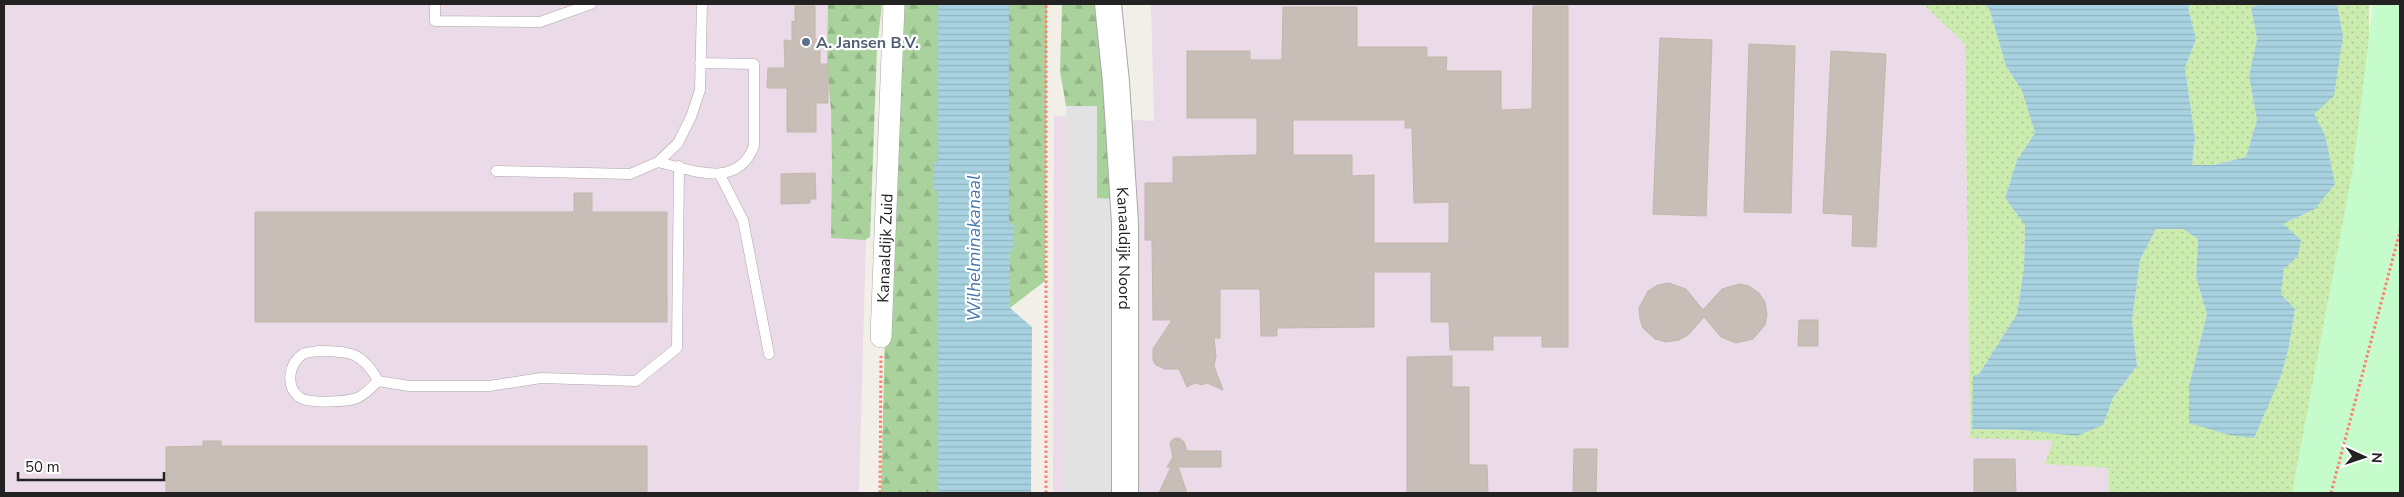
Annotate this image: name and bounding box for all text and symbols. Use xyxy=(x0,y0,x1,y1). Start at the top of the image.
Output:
place label: A. Jansen B.V. xyxy=(816,32,919,54)
marker: A. Jansen B.V. xyxy=(800,36,812,48)
water label: Wilhelminakanaal xyxy=(962,175,986,321)
street label: Kanaaldijk Noord xyxy=(1111,186,1135,310)
street label: Kanaaldijk Zuid xyxy=(872,193,899,303)
north arrow xyxy=(2339,432,2389,482)
scale bar xyxy=(18,450,164,482)
text: N xyxy=(2367,452,2386,463)
text: 50 m xyxy=(25,457,60,477)

